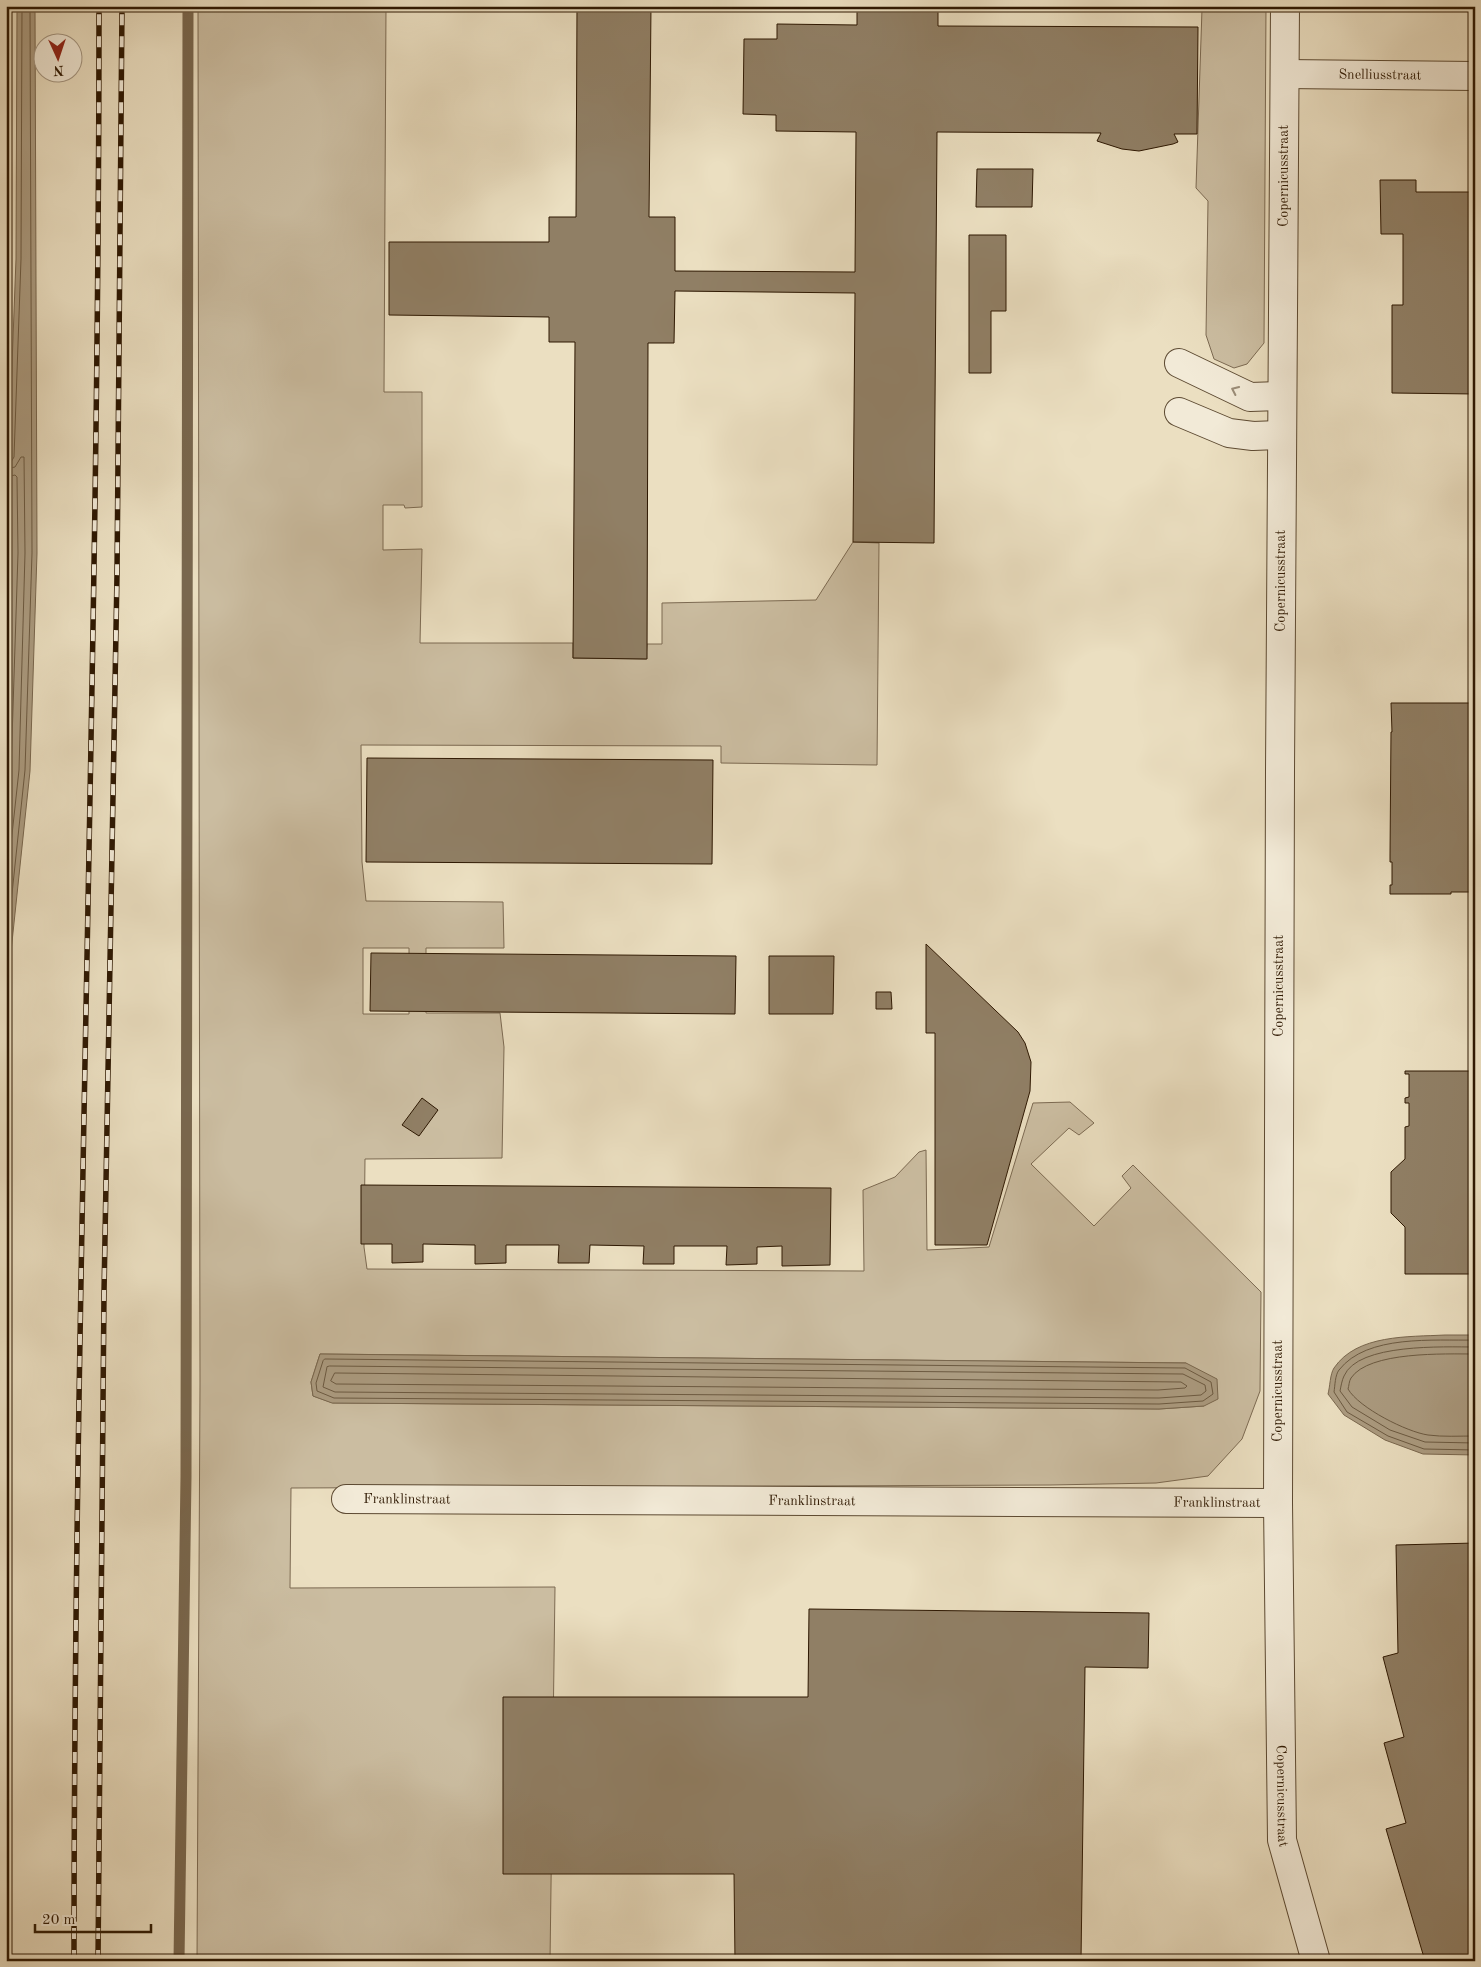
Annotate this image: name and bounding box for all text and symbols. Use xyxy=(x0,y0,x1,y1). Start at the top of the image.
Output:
north arrow xyxy=(32,32,82,82)
text: N xyxy=(53,63,64,77)
street label: Snelliusstraat xyxy=(1338,68,1422,82)
street label: Copernicusstraat xyxy=(1277,125,1291,227)
one-way arrow xyxy=(1231,386,1240,396)
street label: Copernicusstraat xyxy=(1274,530,1288,632)
street label: Copernicusstraat xyxy=(1272,935,1286,1037)
street label: Copernicusstraat xyxy=(1271,1340,1285,1442)
street label: Franklinstraat xyxy=(363,1492,451,1506)
street label: Franklinstraat xyxy=(768,1494,856,1508)
street label: Franklinstraat xyxy=(1173,1496,1261,1510)
street label: Copernicusstraat xyxy=(1274,1745,1291,1849)
scale bar xyxy=(35,1902,151,1934)
text: 20 m xyxy=(42,1913,76,1928)

